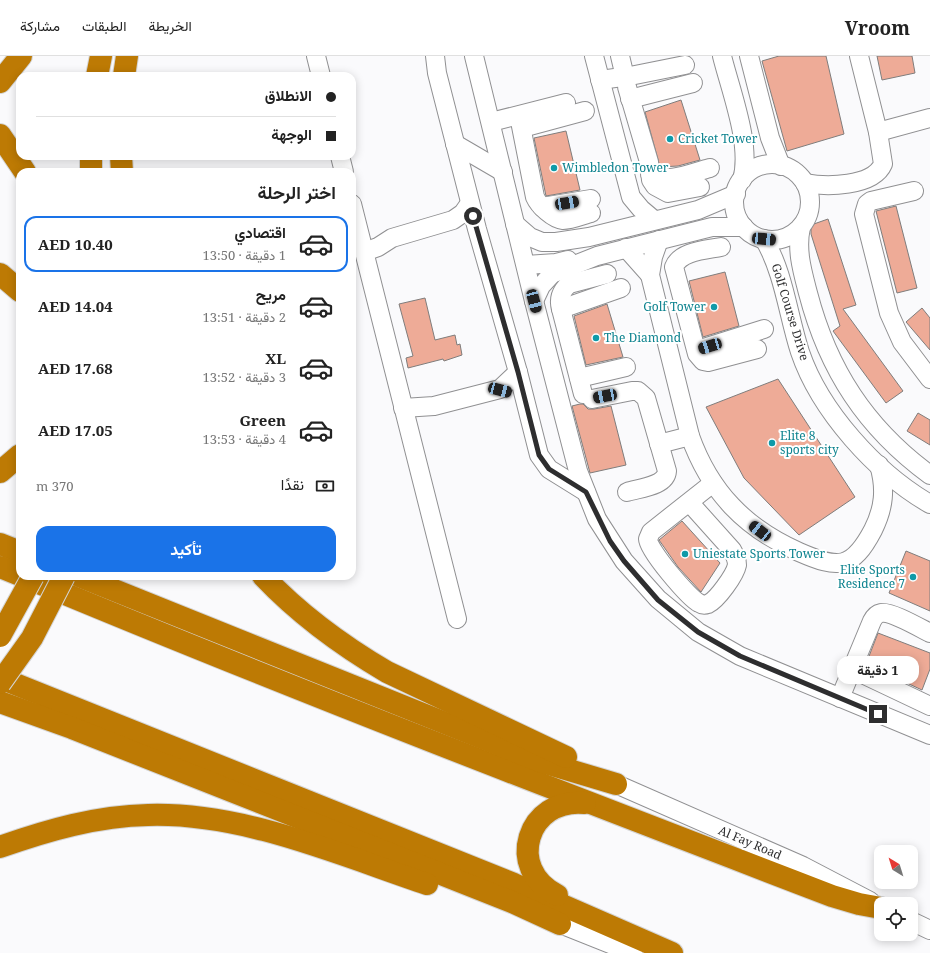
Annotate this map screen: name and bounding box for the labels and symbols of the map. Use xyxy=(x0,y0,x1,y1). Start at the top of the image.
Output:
place label: Cricket Tower xyxy=(678,130,758,147)
marker: Cricket Tower xyxy=(665,134,675,144)
place label: Wimbledon Tower xyxy=(562,159,669,176)
marker: Wimbledon Tower xyxy=(549,163,559,173)
car xyxy=(554,195,580,211)
route start xyxy=(464,207,482,225)
car xyxy=(752,232,776,246)
street label: Golf Course Drive xyxy=(768,261,813,363)
car xyxy=(525,288,543,314)
place label: Golf Tower xyxy=(643,298,706,315)
marker: Golf Tower xyxy=(709,302,719,312)
place label: The Diamond xyxy=(604,329,682,346)
marker: The Diamond xyxy=(591,333,601,343)
car xyxy=(697,337,723,355)
car xyxy=(487,381,513,399)
car xyxy=(592,388,618,404)
place label: Elite 8 sports city xyxy=(780,427,839,458)
marker: Elite 8 sports city xyxy=(767,438,777,448)
car xyxy=(747,519,773,543)
place label: Uniestate Sports Tower xyxy=(693,545,825,562)
marker: Uniestate Sports Tower xyxy=(680,549,690,559)
place label: Elite Sports Residence 7 xyxy=(838,561,905,592)
marker: Elite Sports Residence 7 xyxy=(908,572,918,582)
callout: 1 دقيقة xyxy=(837,656,919,684)
route end xyxy=(869,705,887,723)
street label: Al Fay Road xyxy=(716,822,785,864)
north arrow xyxy=(874,845,918,889)

